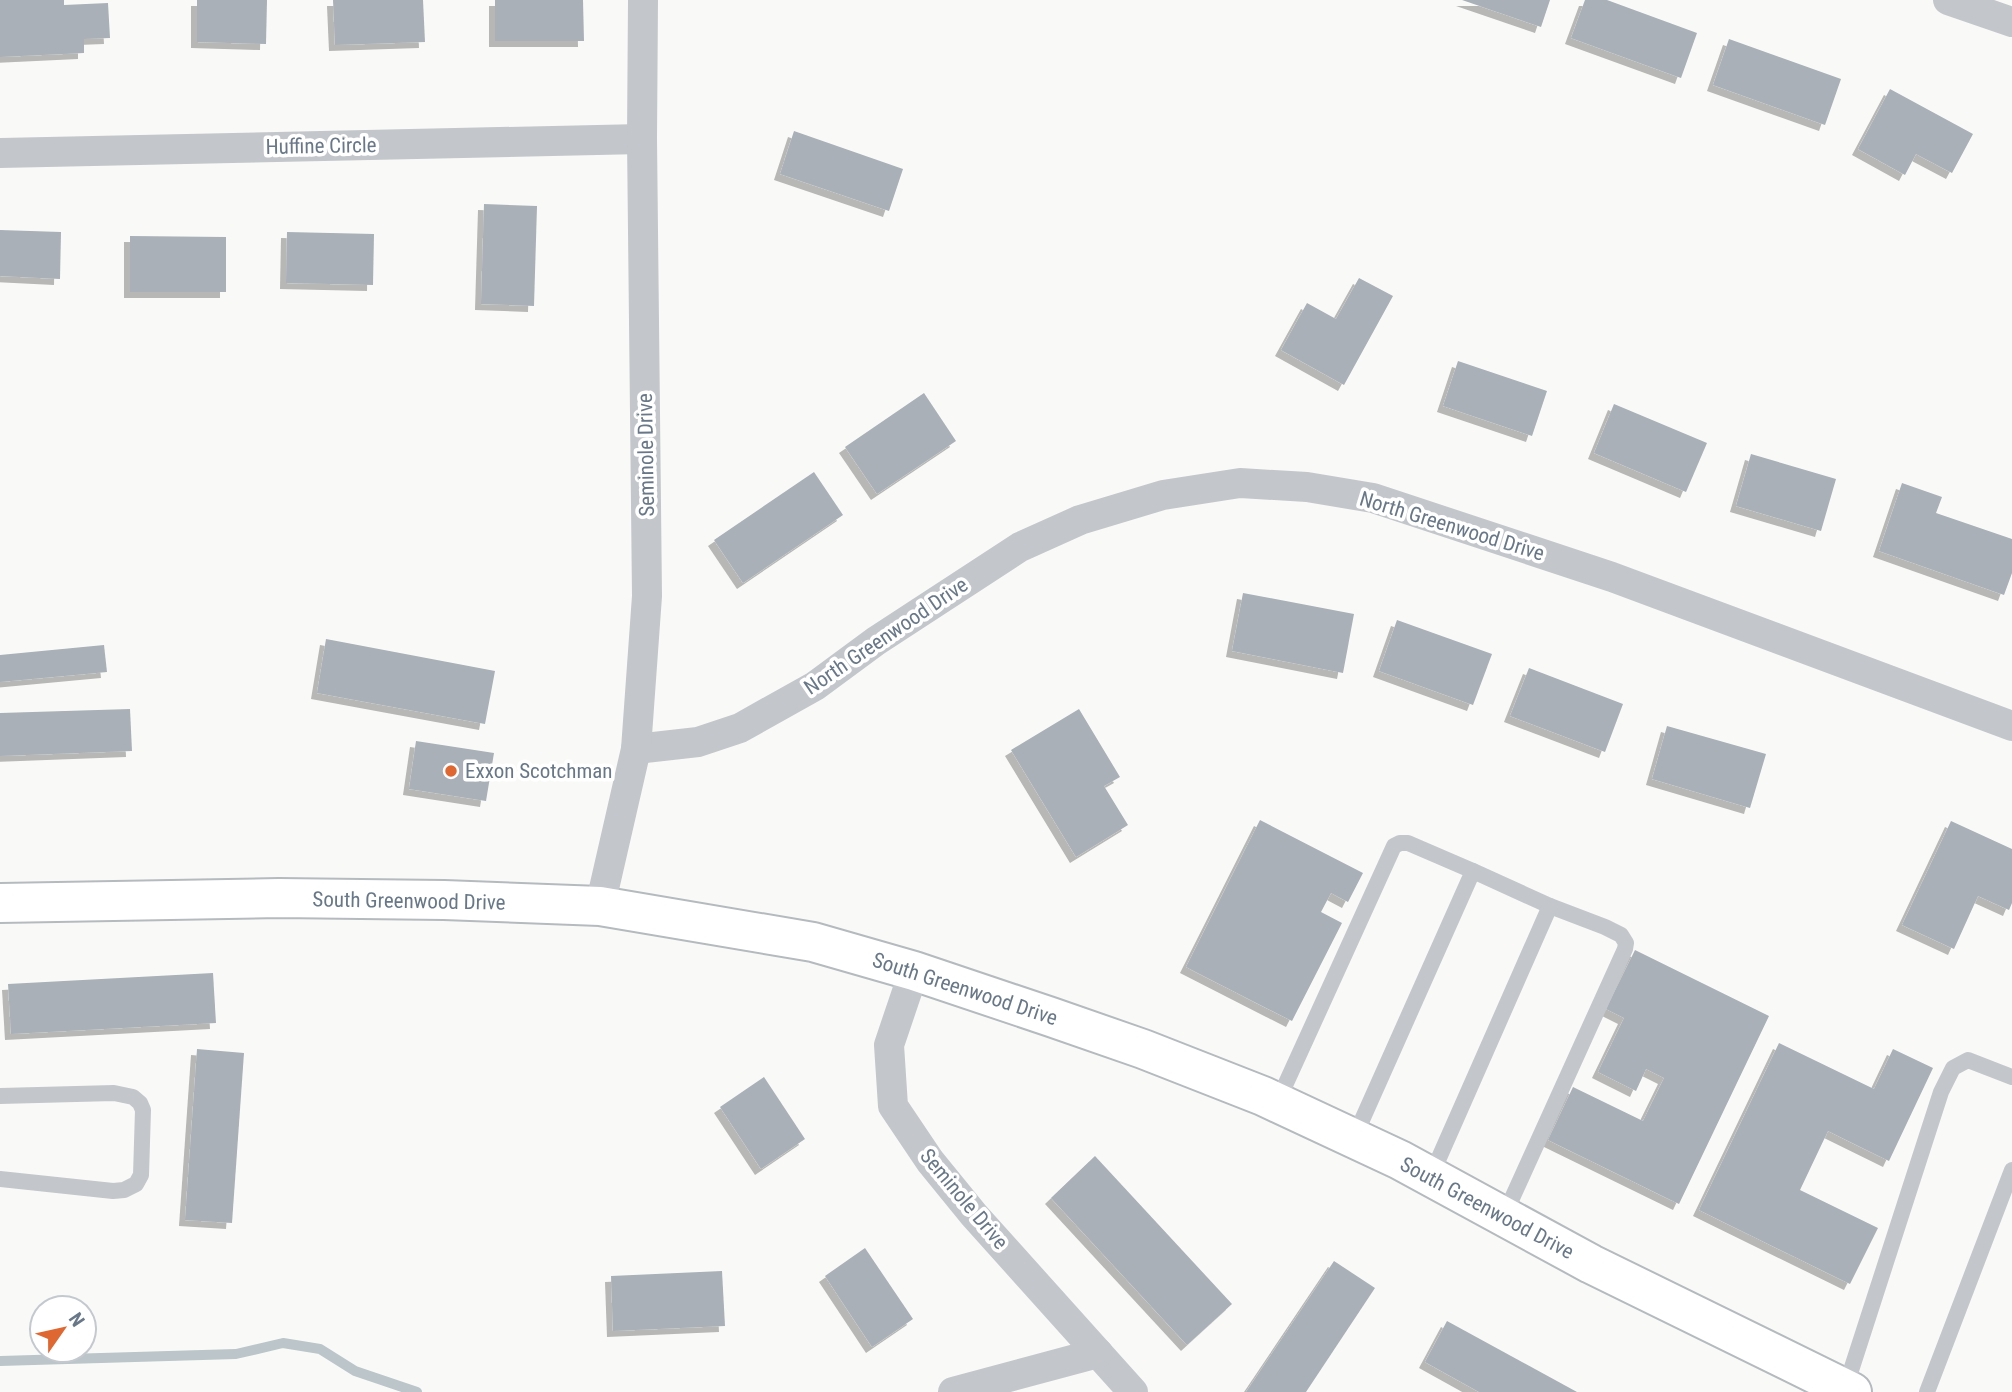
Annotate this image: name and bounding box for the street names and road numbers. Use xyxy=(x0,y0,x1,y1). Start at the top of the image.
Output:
street label: Huffine Circle xyxy=(265,133,377,159)
street label: Seminole Drive xyxy=(633,393,659,517)
street label: North Greenwood Drive xyxy=(1357,486,1547,566)
street label: North Greenwood Drive xyxy=(800,572,972,700)
street label: South Greenwood Drive xyxy=(312,887,506,915)
street label: South Greenwood Drive xyxy=(869,948,1061,1030)
street label: Seminole Drive xyxy=(915,1144,1013,1254)
street label: South Greenwood Drive xyxy=(1396,1152,1578,1264)

